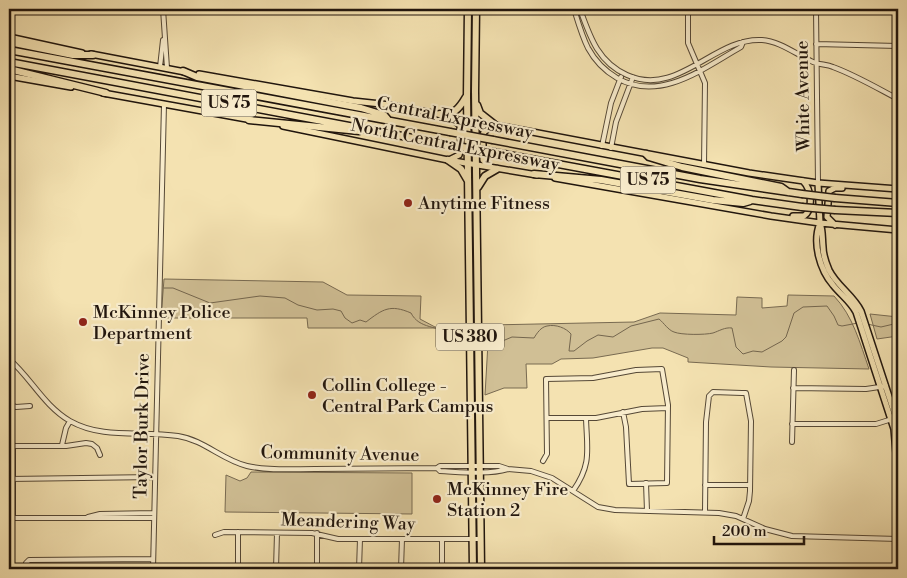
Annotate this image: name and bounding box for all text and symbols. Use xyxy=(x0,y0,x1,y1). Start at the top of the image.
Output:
street label: White Avenue xyxy=(791,40,815,153)
road number: US 75 xyxy=(202,90,256,116)
street label: Central Expressway xyxy=(375,92,536,145)
street label: North Central Expressway xyxy=(349,113,561,177)
road number: US 75 xyxy=(620,166,676,194)
place label: Anytime Fitness xyxy=(417,192,550,215)
marker: Anytime Fitness xyxy=(402,197,414,209)
place label: McKinney Police Department xyxy=(93,301,231,345)
marker: McKinney Police Department xyxy=(77,316,89,328)
road number: US 380 xyxy=(436,324,504,351)
street label: Taylor Burk Drive xyxy=(129,353,155,499)
place label: Collin College - Central Park Campus xyxy=(322,374,493,418)
marker: Collin College - Central Park Campus xyxy=(306,389,318,401)
street label: Community Avenue xyxy=(260,441,420,467)
place label: McKinney Fire Station 2 xyxy=(447,478,568,522)
marker: McKinney Fire Station 2 xyxy=(431,493,443,505)
street label: Meandering Way xyxy=(280,508,416,536)
scale bar xyxy=(714,513,804,545)
text: 200 m xyxy=(722,522,767,541)

